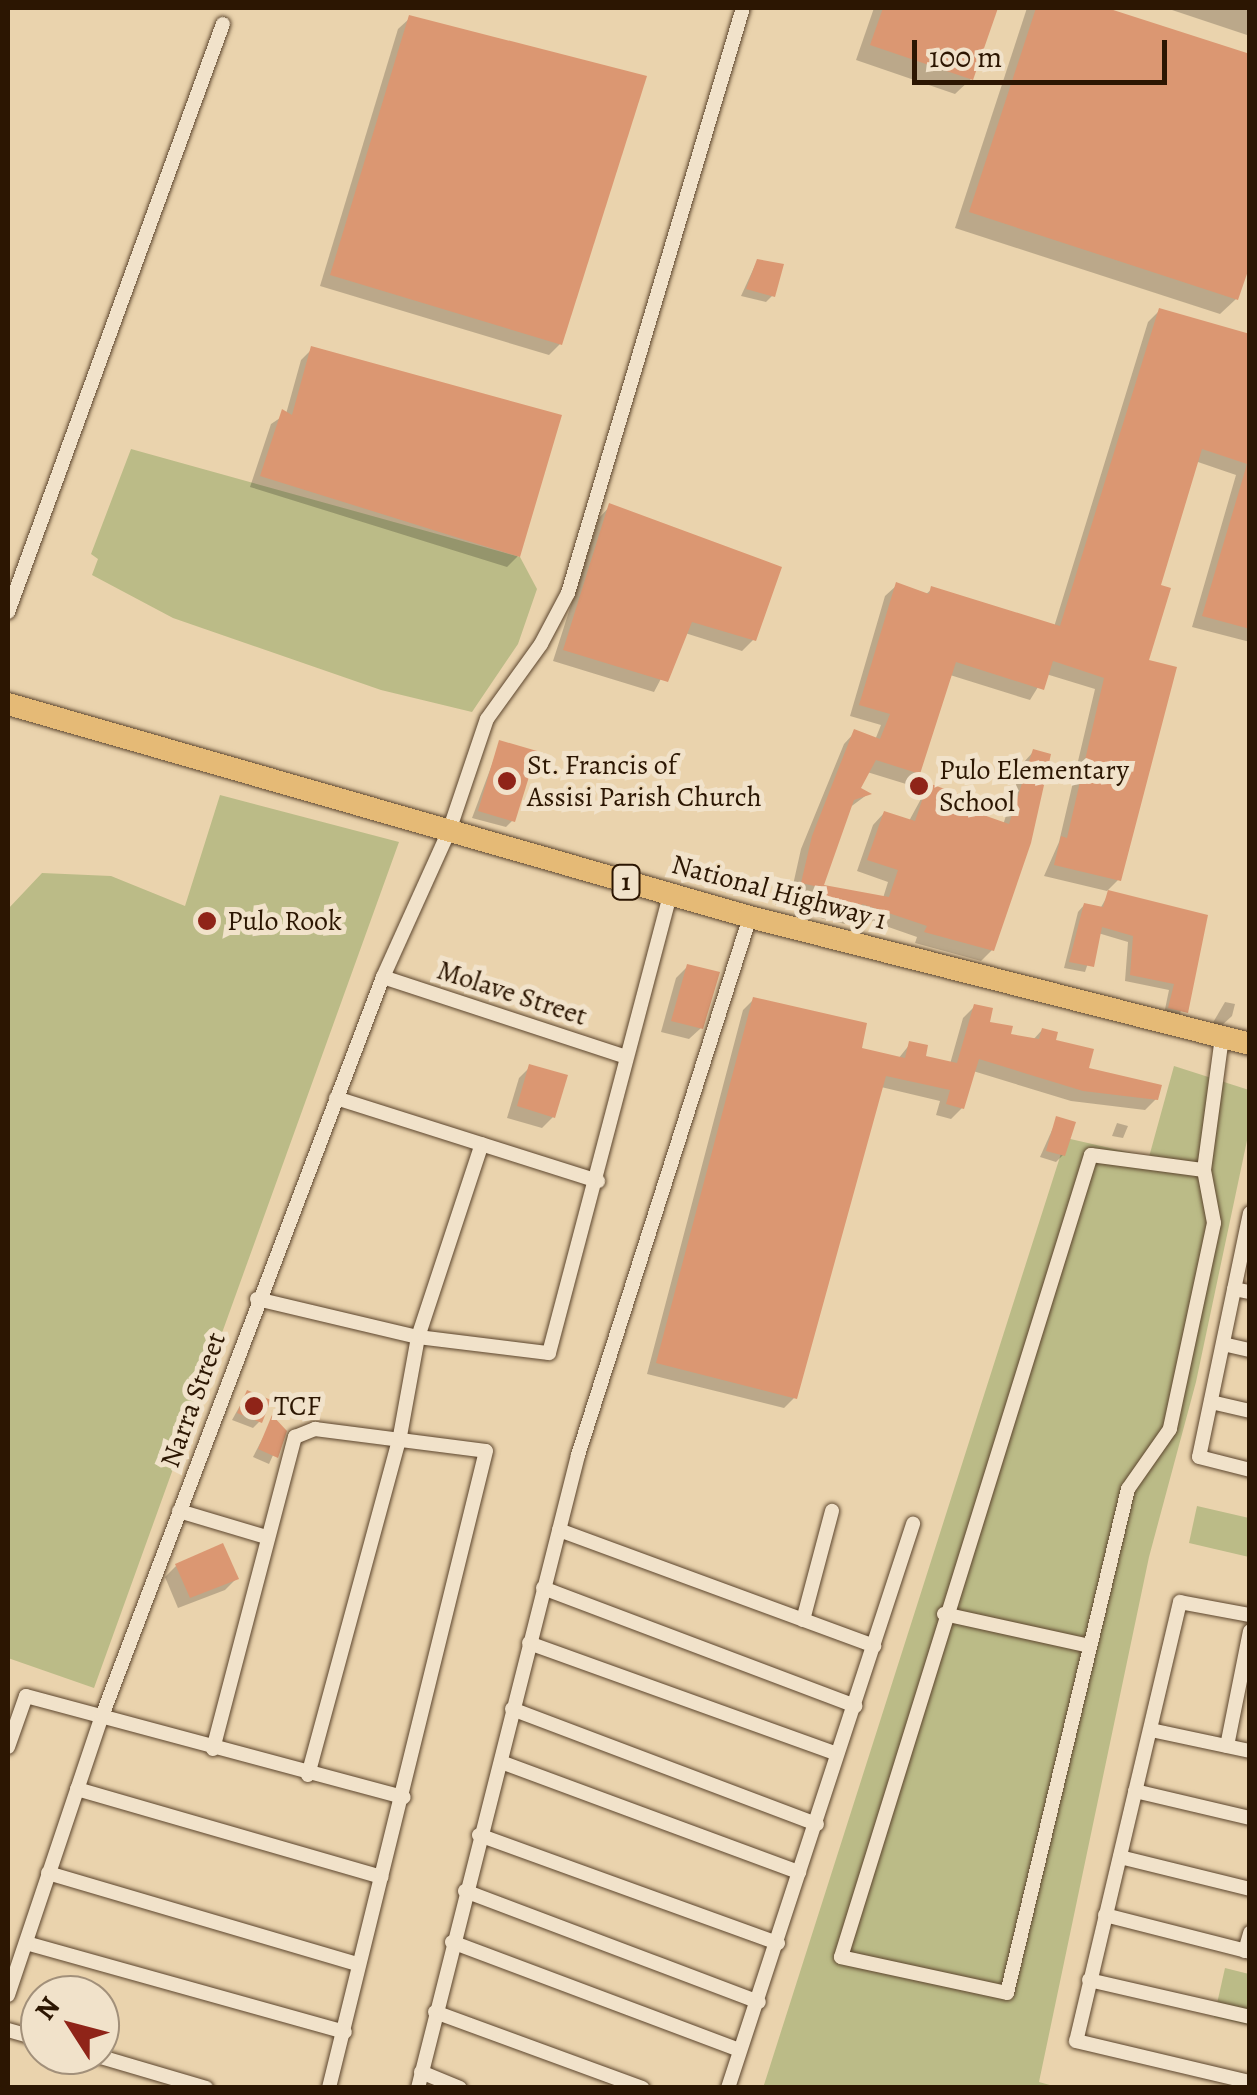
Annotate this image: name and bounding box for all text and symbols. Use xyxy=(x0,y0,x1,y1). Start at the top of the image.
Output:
scale bar xyxy=(917,20,1172,82)
text: 100 m xyxy=(929,37,1002,77)
place label: St. Francis of Assisi Parish Church xyxy=(527,748,762,814)
place label: Pulo Elementary School xyxy=(939,753,1129,819)
marker: St. Francis of Assisi Parish Church xyxy=(496,770,518,792)
marker: Pulo Elementary School xyxy=(908,775,930,797)
street label: National Highway 1 xyxy=(668,847,890,937)
road number: 1 xyxy=(611,862,641,902)
place label: Pulo Rook xyxy=(227,904,342,938)
marker: Pulo Rook xyxy=(196,910,218,932)
street label: Molave Street xyxy=(433,953,591,1033)
street label: Narra Street xyxy=(153,1328,233,1472)
place label: TCF xyxy=(274,1389,321,1423)
marker: TCF xyxy=(243,1395,265,1417)
north arrow xyxy=(20,1975,120,2075)
text: N xyxy=(26,1989,69,2028)

